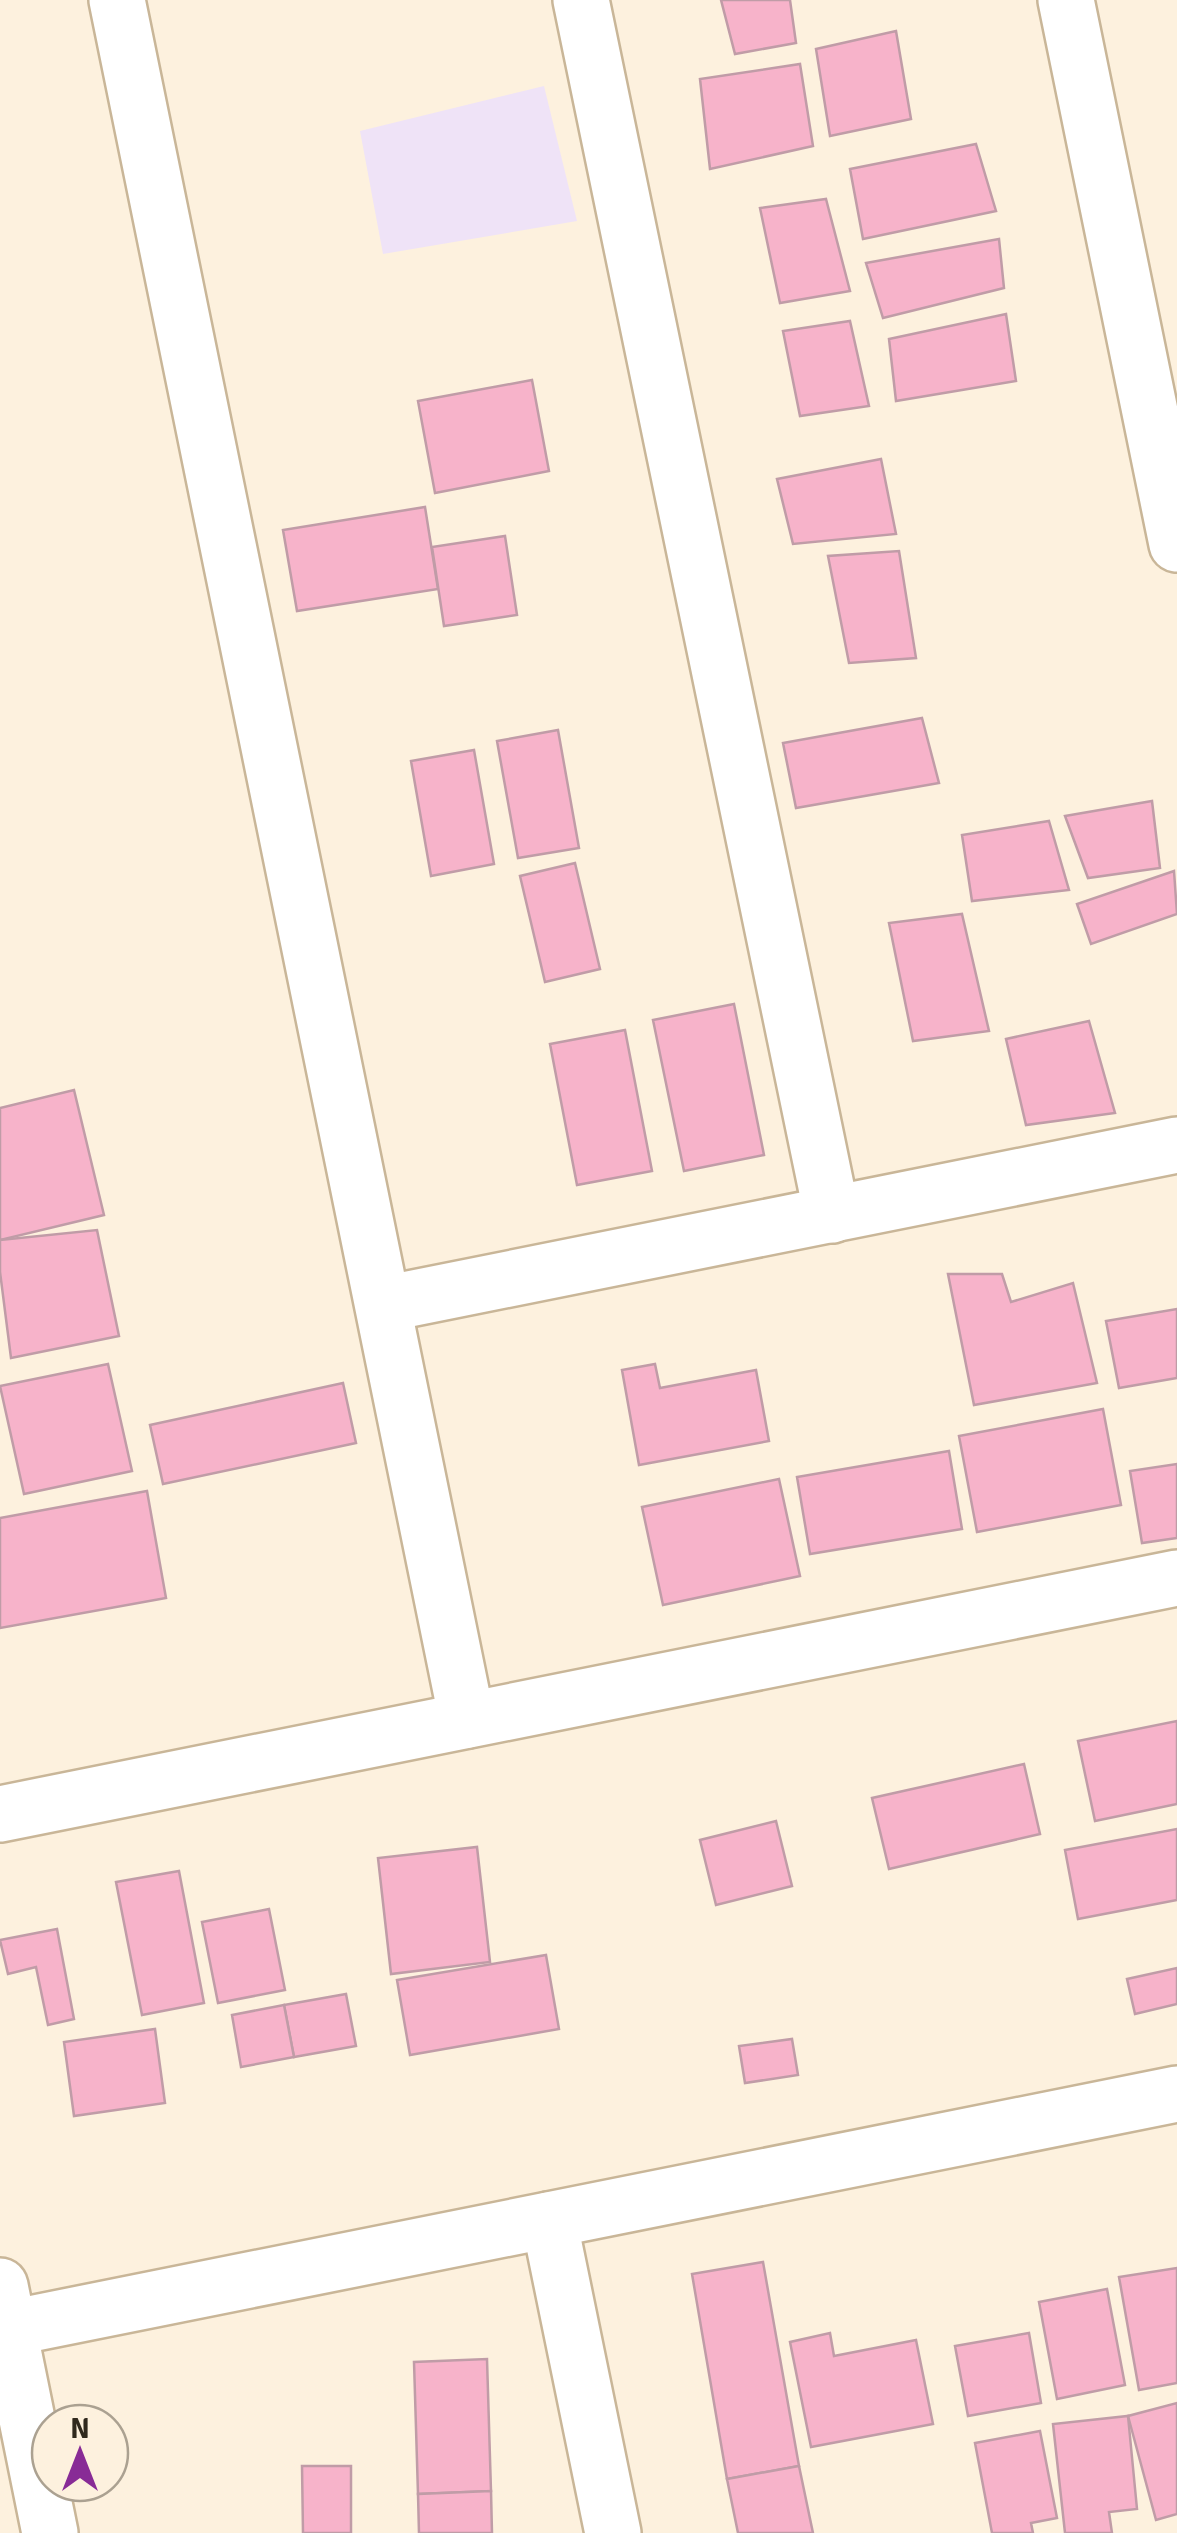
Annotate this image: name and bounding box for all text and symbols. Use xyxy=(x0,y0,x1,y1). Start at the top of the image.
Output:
north arrow xyxy=(30,2403,130,2503)
text: N xyxy=(70,2412,90,2446)

